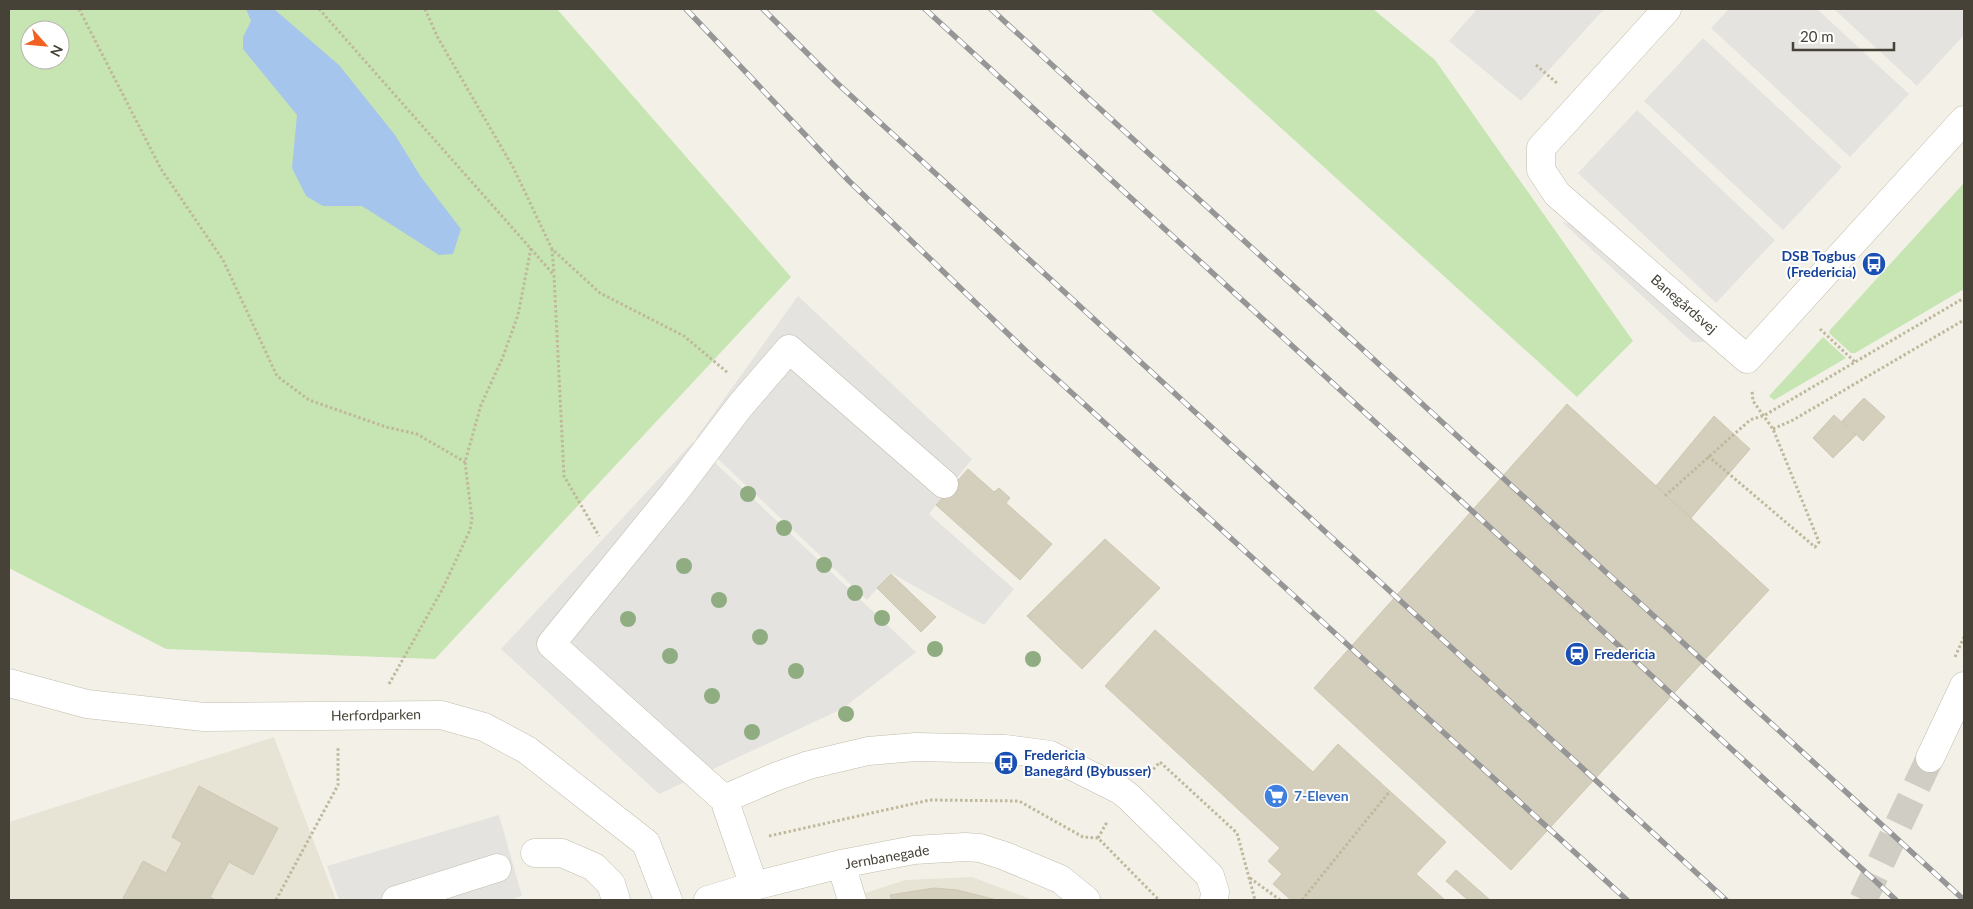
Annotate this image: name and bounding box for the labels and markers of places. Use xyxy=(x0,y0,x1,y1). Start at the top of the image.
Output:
place label: DSB Togbus (Fredericia) xyxy=(1781,247,1856,280)
bus stop icon: DSB Togbus (Fredericia) xyxy=(1861,251,1887,277)
station icon: Fredericia xyxy=(1564,641,1590,667)
place label: Fredericia xyxy=(1594,645,1655,662)
place label: Fredericia Banegård (Bybusser) xyxy=(1024,746,1151,779)
bus stop icon: Fredericia Banegård (Bybusser) xyxy=(993,750,1019,776)
supermarket icon: 7-Eleven xyxy=(1263,783,1289,809)
place label: 7-Eleven xyxy=(1294,787,1349,804)

